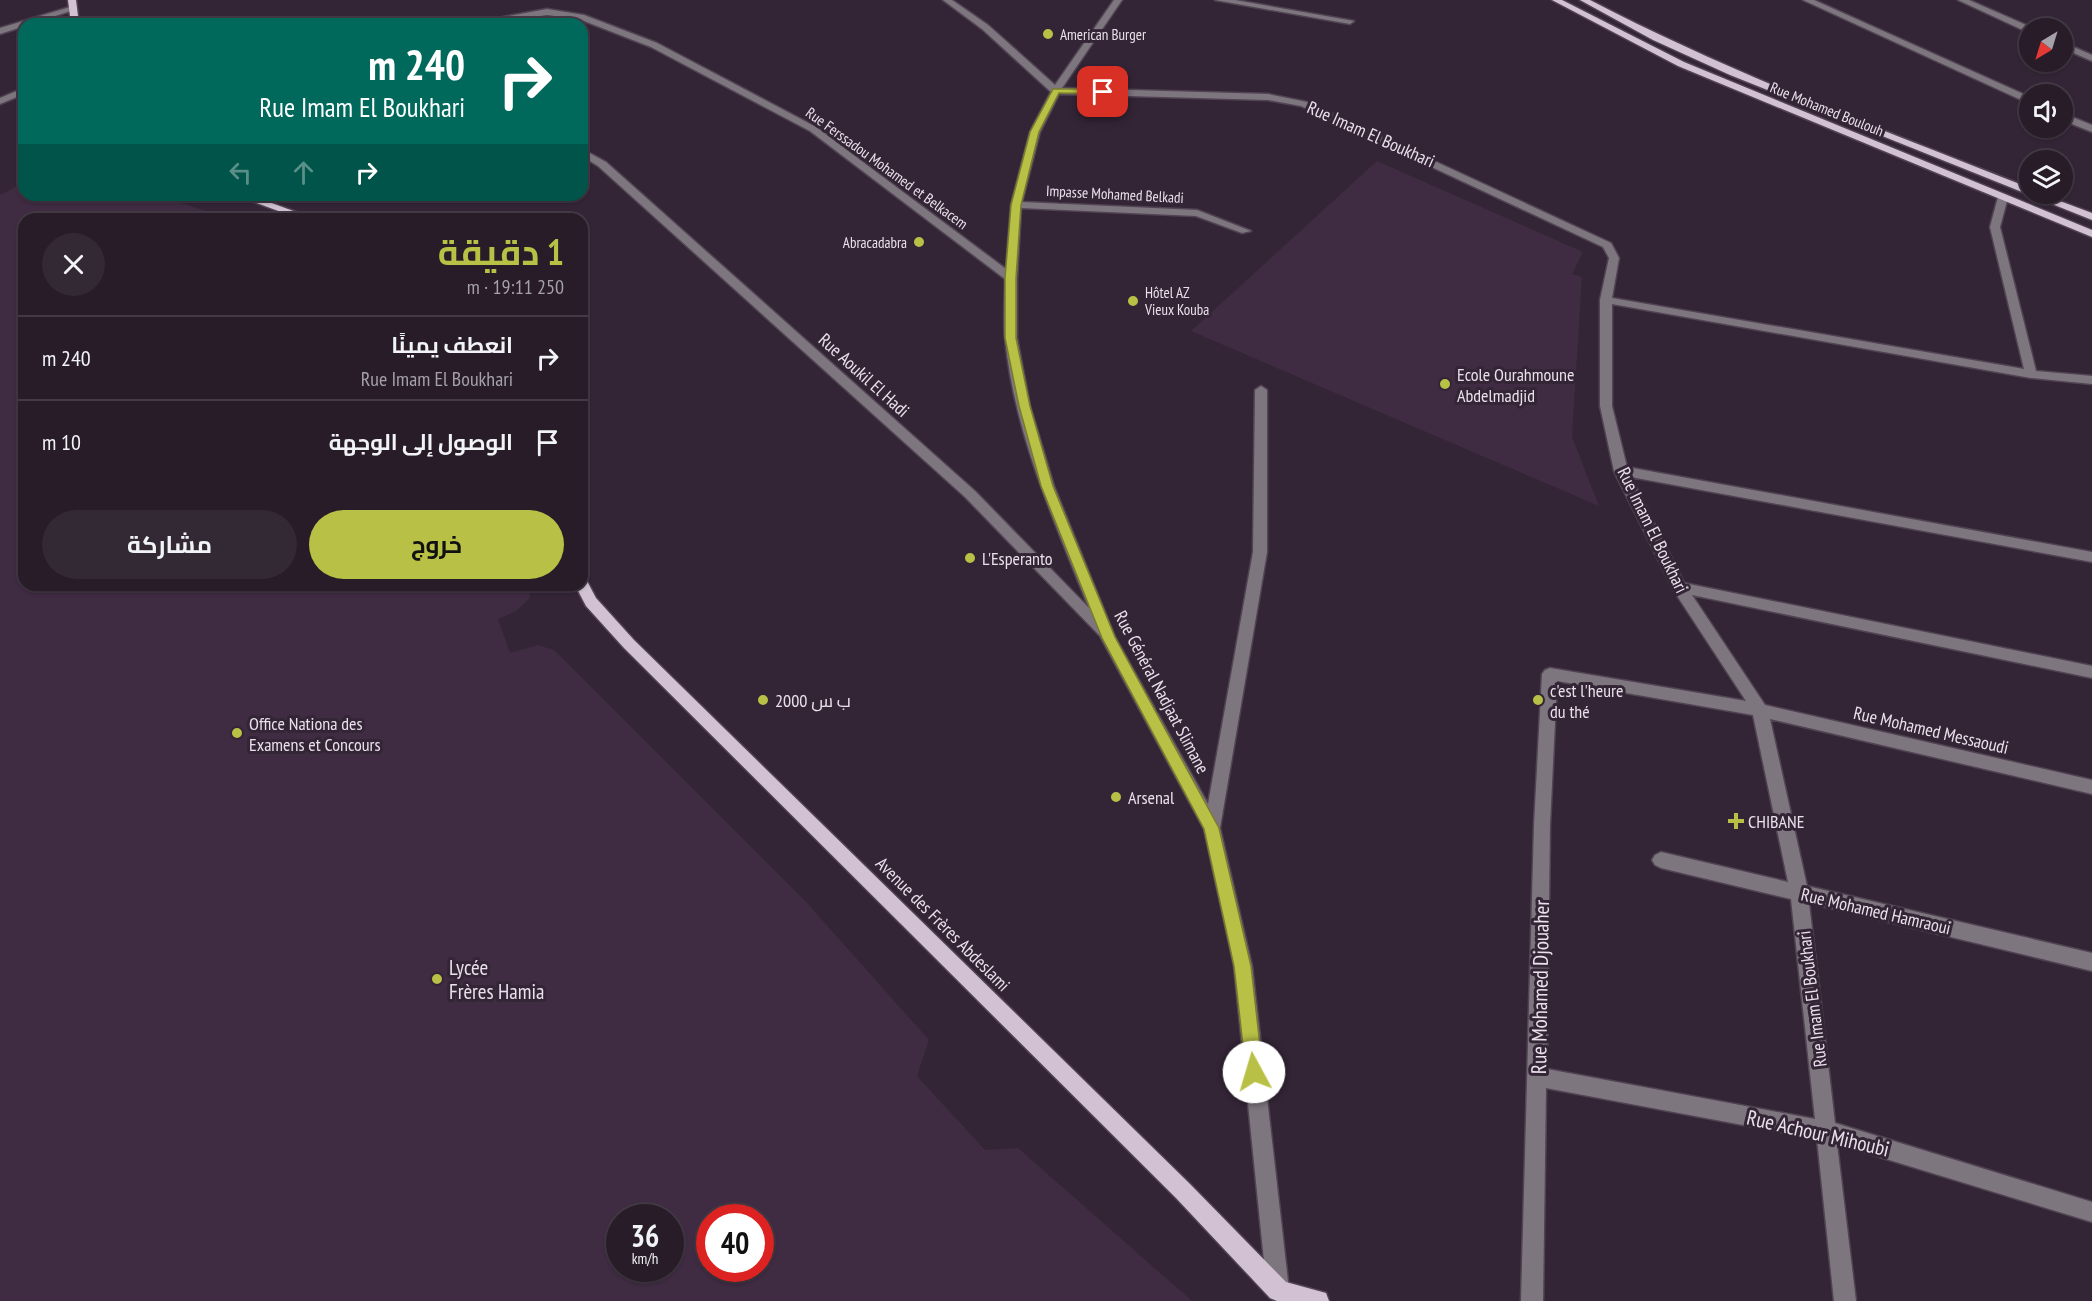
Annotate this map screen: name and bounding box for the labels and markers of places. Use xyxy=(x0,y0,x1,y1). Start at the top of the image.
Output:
place label: American Burger xyxy=(1060,25,1147,44)
marker: American Burger xyxy=(1041,27,1055,41)
pin xyxy=(1077,66,1128,117)
place label: Abracadabra xyxy=(843,233,907,252)
marker: Abracadabra xyxy=(912,235,926,249)
place label: Hôtel AZ Vieux Kouba xyxy=(1144,283,1209,319)
marker: Hôtel AZ Vieux Kouba xyxy=(1126,294,1140,308)
place label: Ecole Ourahmoune Abdelmadjid xyxy=(1457,363,1574,407)
marker: Ecole Ourahmoune Abdelmadjid xyxy=(1438,377,1452,391)
place label: L'Esperanto xyxy=(982,547,1053,570)
marker: L'Esperanto xyxy=(963,551,977,565)
place label: c'est l'heure du thé xyxy=(1550,679,1623,723)
place label: ب س 2000 xyxy=(775,689,851,712)
marker: ب س 2000 xyxy=(756,693,770,707)
marker: c'est l'heure du thé xyxy=(1531,693,1545,707)
place label: Office Nationa des Examens et Concours xyxy=(249,712,381,756)
marker: Office Nationa des Examens et Concours xyxy=(230,726,244,740)
place label: Arsenal xyxy=(1128,786,1175,809)
marker: Arsenal xyxy=(1109,790,1123,804)
place label: CHIBANE xyxy=(1748,810,1804,833)
marker: CHIBANE xyxy=(1729,814,1743,828)
place label: Lycée Frères Hamia xyxy=(449,954,544,1005)
marker: Lycée Frères Hamia xyxy=(430,972,444,986)

